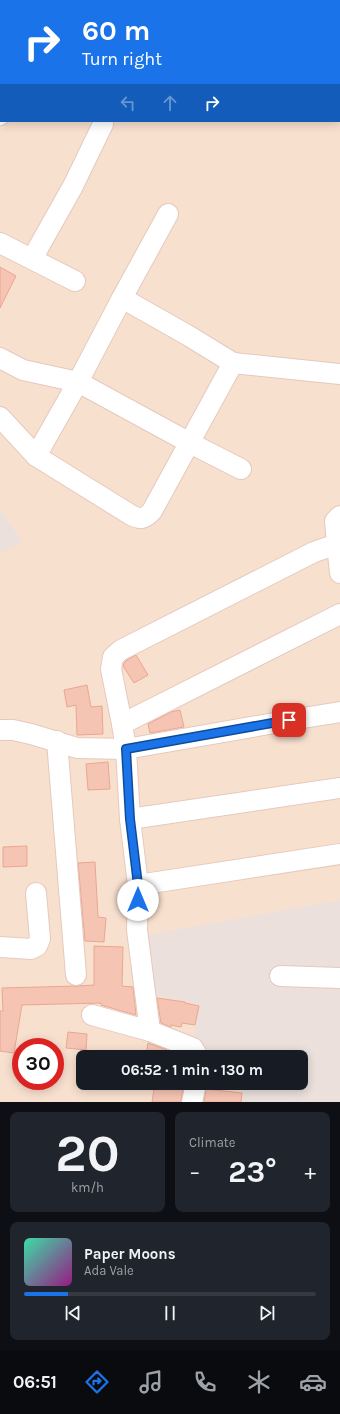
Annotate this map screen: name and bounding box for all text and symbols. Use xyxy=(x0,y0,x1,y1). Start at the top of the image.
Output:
text: 60 m xyxy=(82,14,150,47)
icon: right xyxy=(16,16,68,68)
text: Turn right xyxy=(82,48,162,70)
icon: left xyxy=(117,92,139,114)
icon: ahead xyxy=(159,92,181,114)
icon: right xyxy=(201,92,223,114)
pin xyxy=(272,703,306,737)
icon: arrive xyxy=(278,709,300,731)
position arrow xyxy=(117,879,159,921)
speed limit sign: 30 xyxy=(12,1038,64,1090)
text: 06:52 · 1 min · 130 m xyxy=(121,1061,263,1079)
text: 20 xyxy=(55,1123,120,1184)
text: Climate xyxy=(189,1135,235,1150)
text: 23° xyxy=(228,1154,277,1190)
text: − xyxy=(189,1159,201,1185)
text: + xyxy=(304,1159,316,1185)
text: km/h xyxy=(71,1180,104,1195)
text: Paper Moons xyxy=(84,1245,176,1263)
text: Ada Vale xyxy=(84,1263,134,1278)
icon: previous xyxy=(62,1302,84,1324)
icon: pause xyxy=(159,1302,181,1324)
icon: next xyxy=(256,1302,278,1324)
icon: directions xyxy=(83,1368,111,1396)
icon: music xyxy=(137,1368,165,1396)
icon: phone xyxy=(191,1368,219,1396)
icon: climate xyxy=(245,1368,273,1396)
icon: car xyxy=(299,1368,327,1396)
text: 06:51 xyxy=(13,1371,57,1393)

